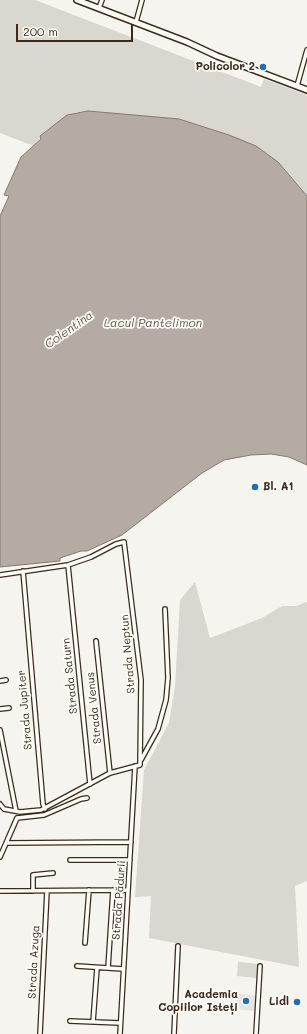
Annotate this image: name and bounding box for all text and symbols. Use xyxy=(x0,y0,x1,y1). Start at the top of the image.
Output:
scale bar xyxy=(18,16,135,42)
text: 200 m xyxy=(23,23,58,39)
place label: Policolor 2 xyxy=(195,60,255,74)
marker: Policolor 2 xyxy=(258,62,268,72)
water label: Colentina xyxy=(42,308,96,352)
water label: Lacul Pantelimon xyxy=(104,316,202,330)
place label: Bl. A1 xyxy=(263,480,293,494)
marker: Bl. A1 xyxy=(250,482,260,492)
street label: Strada Neptun xyxy=(118,614,138,694)
street label: Strada Saturn xyxy=(59,637,81,715)
street label: Strada Jupiter xyxy=(15,670,35,750)
street label: Strada Venus xyxy=(84,671,104,745)
street label: Strada Pădurii xyxy=(110,860,128,940)
street label: Strada Azuga xyxy=(25,925,43,999)
place label: Academia Copiilor Isteți xyxy=(158,988,238,1014)
place label: Lidl xyxy=(269,995,289,1009)
marker: Academia Copiilor Isteți xyxy=(241,996,251,1006)
marker: Lidl xyxy=(292,997,302,1007)

